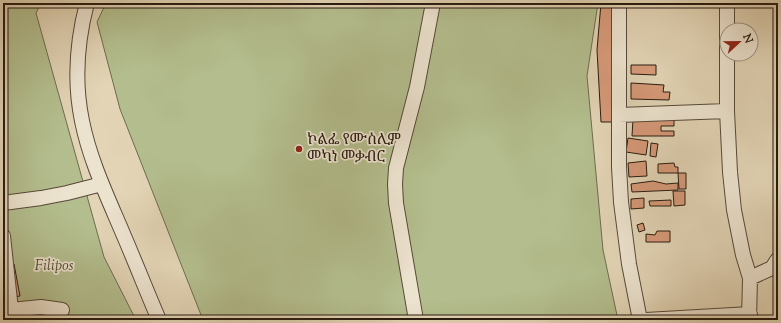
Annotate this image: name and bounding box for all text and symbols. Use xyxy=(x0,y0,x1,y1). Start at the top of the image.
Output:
north arrow xyxy=(719,22,759,62)
text: N xyxy=(738,31,756,46)
place label: ኮልፌ የሙስሊም መካነ መቃብር xyxy=(307,130,401,168)
marker: ኮልፌ የሙስሊም መካነ መቃብር xyxy=(294,144,304,154)
park label: Filipos xyxy=(35,256,73,277)

